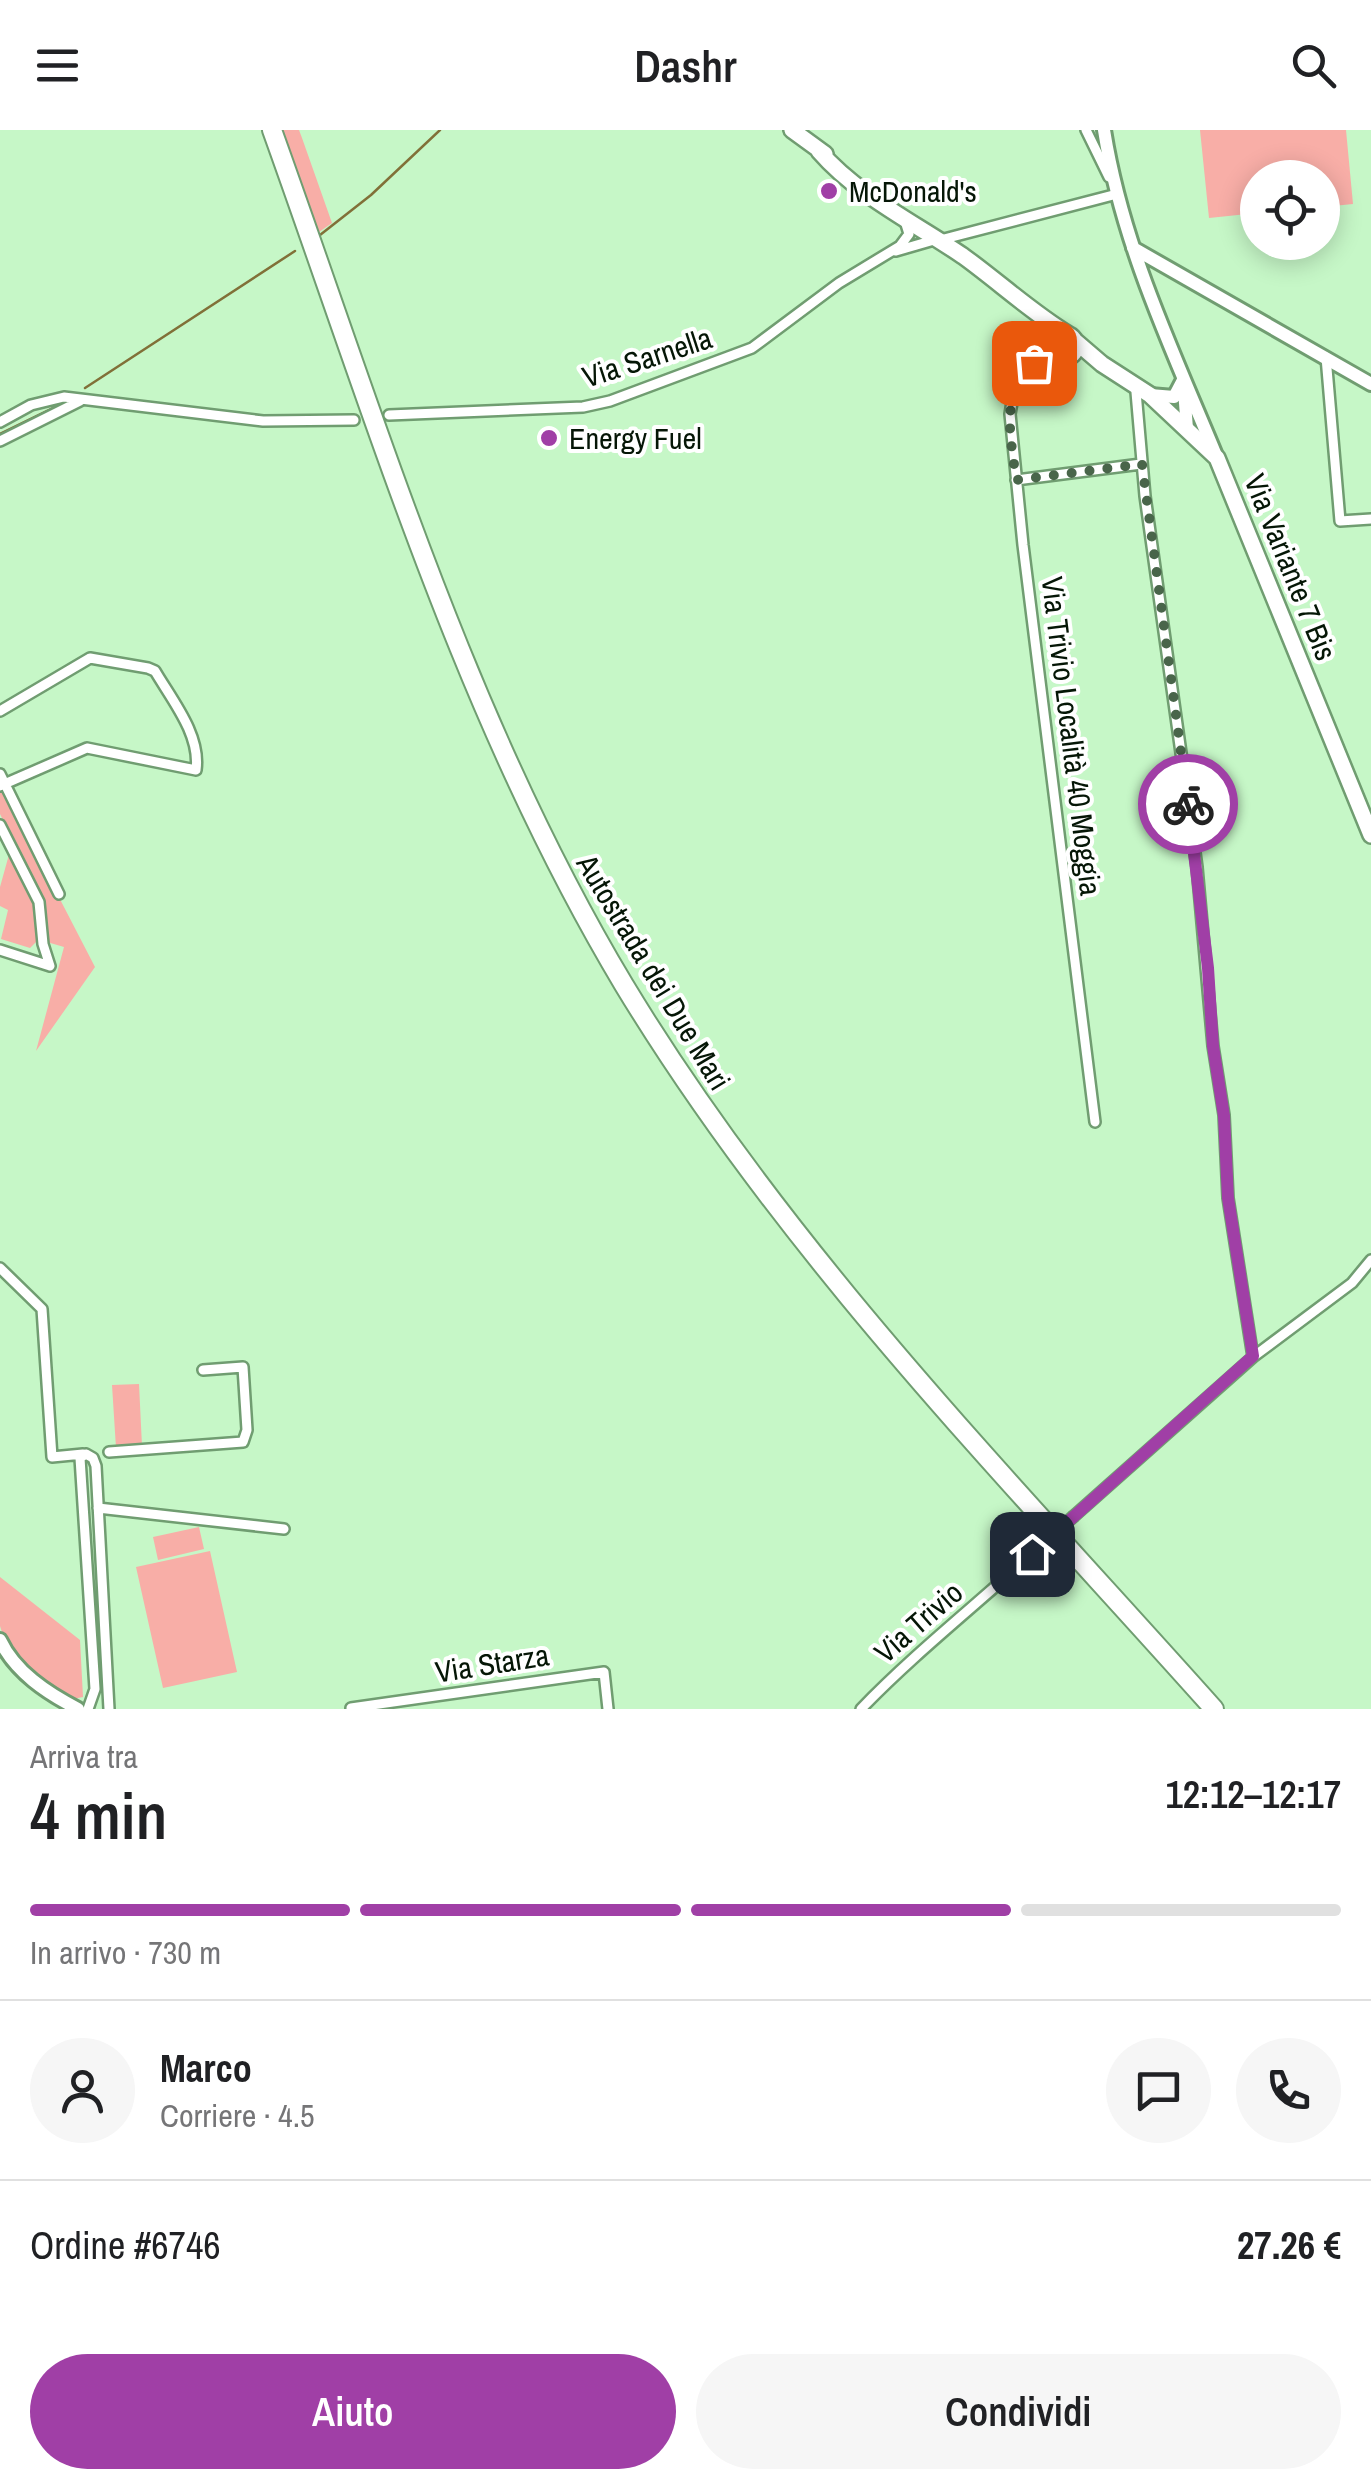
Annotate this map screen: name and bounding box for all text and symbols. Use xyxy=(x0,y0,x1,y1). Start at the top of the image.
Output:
text: Dashr xyxy=(634,35,737,96)
icon: menu xyxy=(30,38,85,93)
icon: search xyxy=(1286,38,1341,93)
map controls xyxy=(1240,160,1340,260)
button: locate xyxy=(1240,160,1340,260)
place label: McDonald's xyxy=(849,171,977,211)
marker: McDonald's xyxy=(818,180,840,202)
street label: Via Sarnella xyxy=(577,317,717,397)
pin xyxy=(992,321,1077,406)
icon: bag xyxy=(1007,336,1062,391)
place label: Energy Fuel xyxy=(569,418,702,458)
marker: Energy Fuel xyxy=(538,427,560,449)
street label: Via Variante 7 Bis xyxy=(1235,468,1347,666)
street label: Via Trivio Località 40 Moggia xyxy=(1033,574,1111,898)
courier xyxy=(1138,754,1238,854)
icon: bike xyxy=(1161,777,1216,832)
street label: Autostrada dei Due Mari xyxy=(567,846,740,1097)
pin xyxy=(990,1512,1075,1597)
icon: home xyxy=(1005,1527,1060,1582)
street label: Via Trivio xyxy=(865,1572,971,1672)
street label: Via Starza xyxy=(432,1634,552,1692)
text: Arriva tra xyxy=(30,1735,138,1778)
text: 12:12–12:17 xyxy=(1165,1769,1341,1820)
text: 4 min xyxy=(30,1772,167,1859)
text: In arrivo · 730 m xyxy=(30,1931,221,1974)
button: person xyxy=(30,2038,135,2143)
button: chat xyxy=(1106,2038,1211,2143)
button: phone xyxy=(1236,2038,1341,2143)
text: Marco xyxy=(160,2043,252,2094)
text: Corriere · 4.5 xyxy=(160,2094,315,2137)
text: Ordine #6746 xyxy=(30,2220,221,2271)
text: 27.26 € xyxy=(1237,2220,1341,2271)
button: Aiuto xyxy=(30,2354,676,2469)
button: Condividi xyxy=(696,2354,1341,2469)

